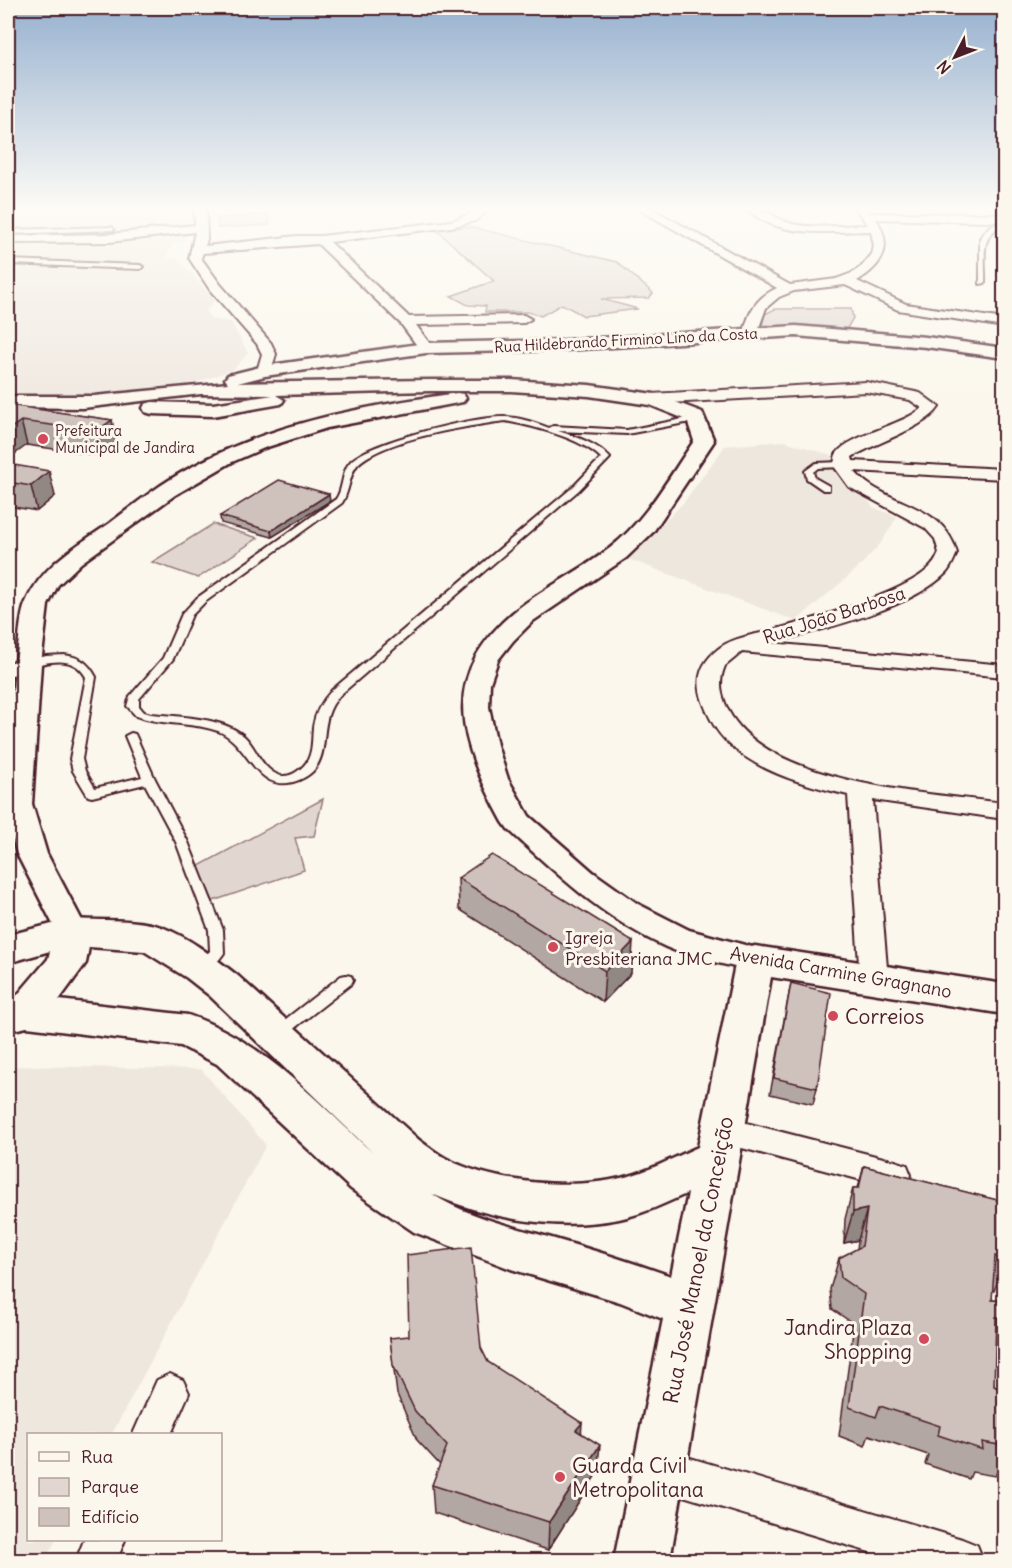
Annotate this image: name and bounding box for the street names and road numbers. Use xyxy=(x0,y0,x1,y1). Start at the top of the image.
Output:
street label: Rua Hildebrando Firmino Lino da Costa xyxy=(494,324,759,356)
street label: Rua João Barbosa xyxy=(760,581,908,649)
street label: Avenida Carmine Gragnano xyxy=(728,941,954,1003)
street label: Rua José Manoel da Conceição xyxy=(657,1114,739,1406)

